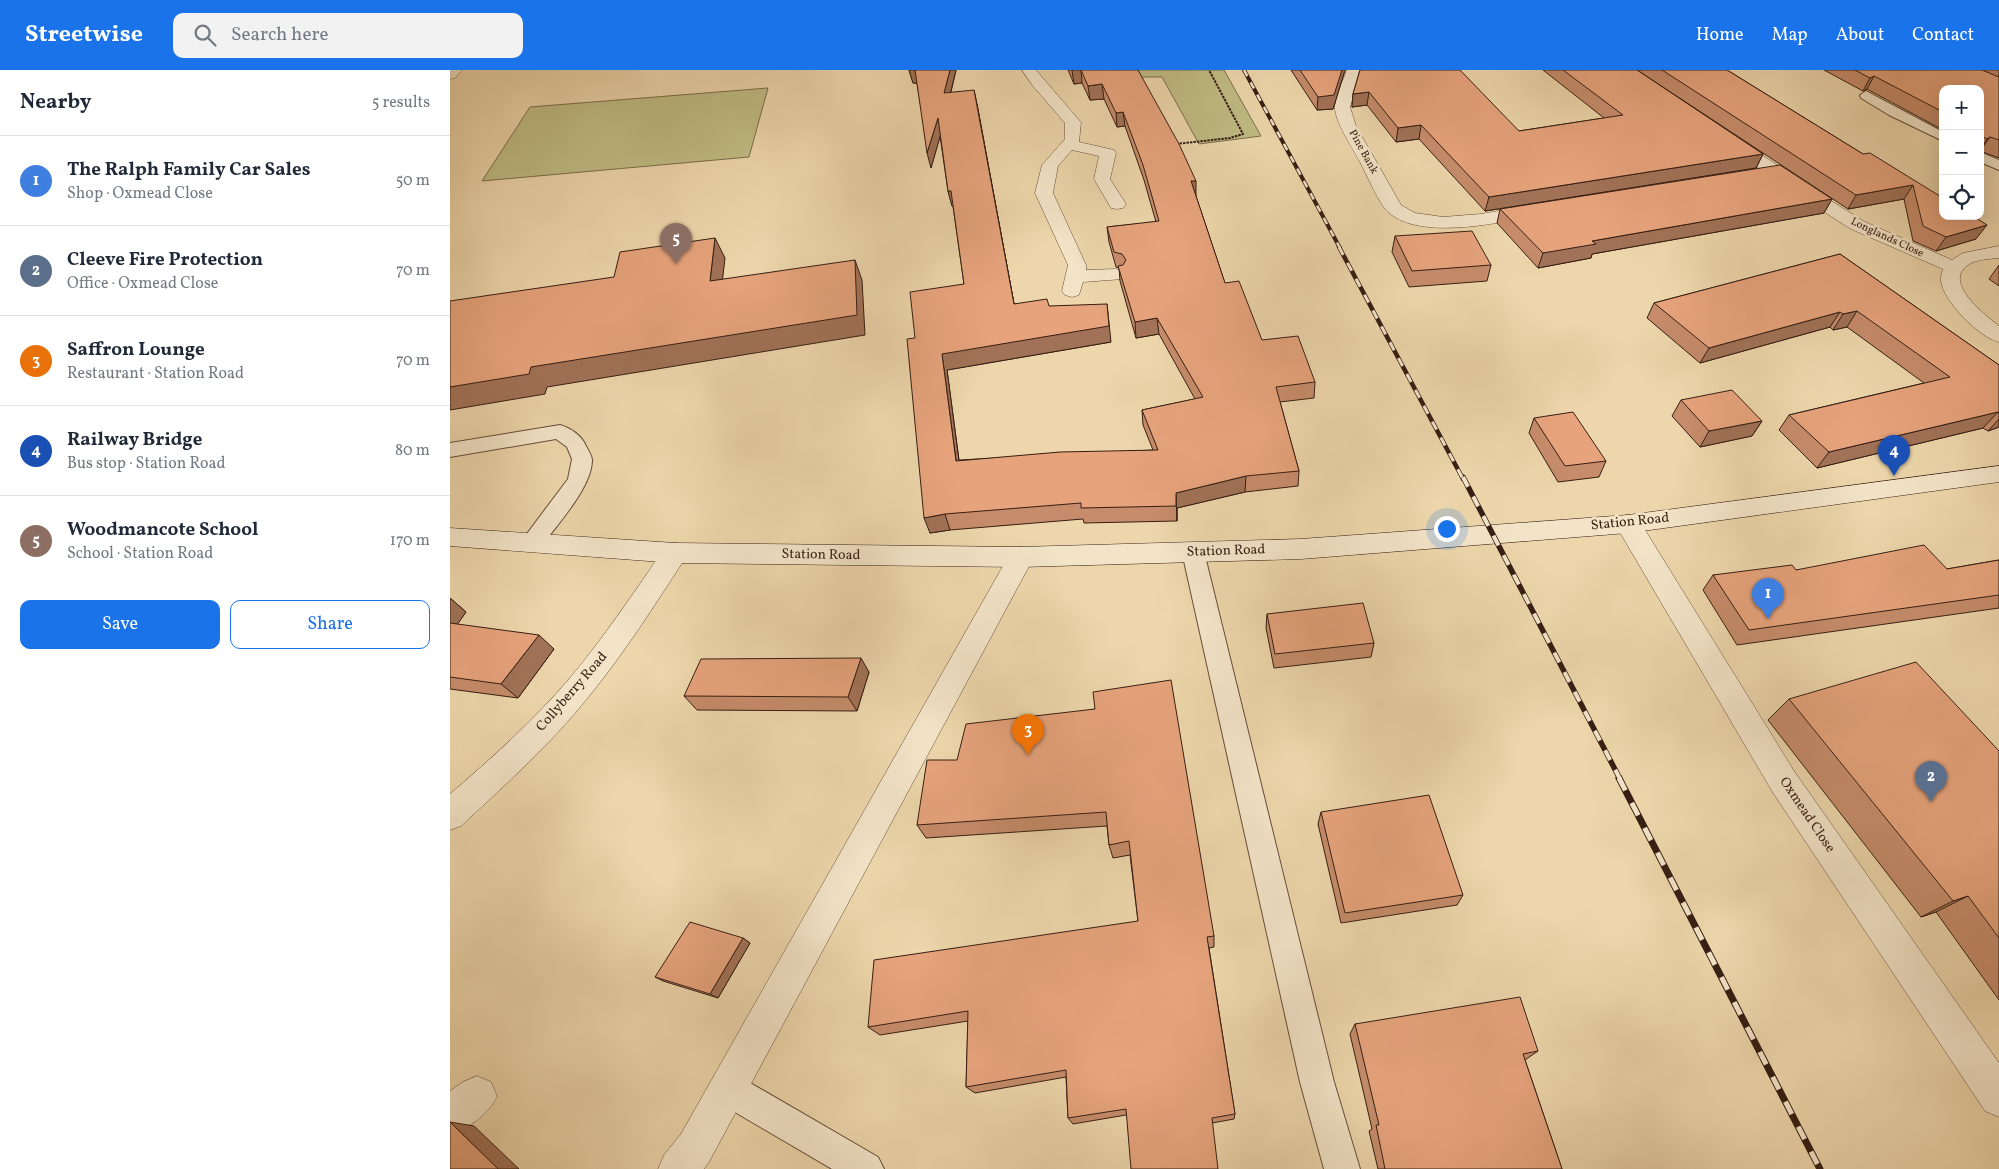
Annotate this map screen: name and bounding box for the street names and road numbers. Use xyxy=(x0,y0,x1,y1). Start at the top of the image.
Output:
street label: Pine Bank xyxy=(1345,127,1381,177)
street label: Longlands Close xyxy=(1848,215,1926,261)
street label: Station Road xyxy=(1590,508,1670,536)
street label: Station Road xyxy=(1186,540,1266,562)
street label: Station Road xyxy=(781,545,861,565)
street label: Collyberry Road xyxy=(532,648,612,736)
street label: Oxmead Close xyxy=(1775,773,1840,857)

